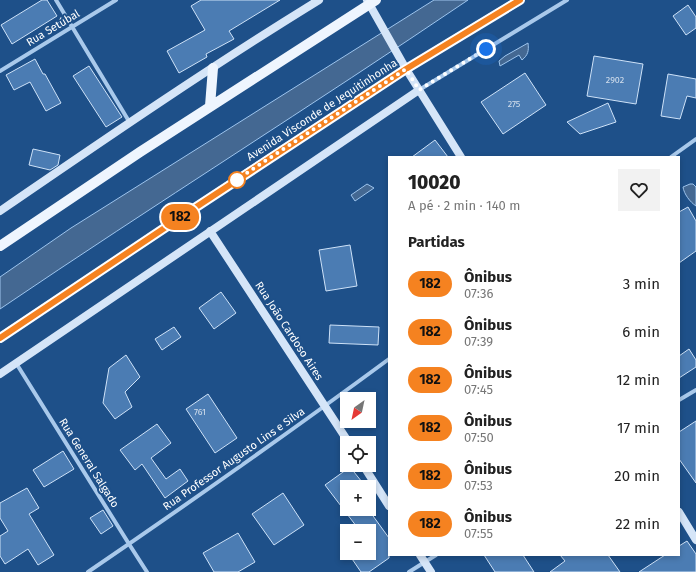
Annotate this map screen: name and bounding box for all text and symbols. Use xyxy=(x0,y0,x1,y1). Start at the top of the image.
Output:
street label: Rua Setúbal xyxy=(24,7,82,49)
your location xyxy=(476,39,496,59)
street label: Avenida Visconde de Jequitinhonha xyxy=(244,56,400,164)
house number: 2902 xyxy=(606,75,624,85)
house number: 275 xyxy=(508,99,521,109)
button: heart xyxy=(618,169,660,211)
unlabelled marker xyxy=(228,171,246,189)
text: 10020 xyxy=(408,171,461,194)
text: A pé · 2 min · 140 m xyxy=(408,198,520,213)
line badge: 182 xyxy=(157,204,203,230)
text: 182 xyxy=(169,208,191,225)
text: Partidas xyxy=(408,233,465,251)
text: Ônibus xyxy=(464,268,512,286)
text: 182 xyxy=(419,275,441,292)
text: 3 min xyxy=(623,275,660,293)
street label: Rua João Cardoso Aires xyxy=(252,279,326,383)
text: 07:36 xyxy=(464,286,493,301)
text: Ônibus xyxy=(464,316,512,334)
text: 182 xyxy=(419,323,441,340)
text: 6 min xyxy=(622,323,660,341)
text: 07:39 xyxy=(464,334,493,349)
text: Ônibus xyxy=(464,364,512,382)
text: 182 xyxy=(419,371,441,388)
text: 12 min xyxy=(616,371,660,389)
text: 07:45 xyxy=(464,382,493,397)
north arrow xyxy=(340,392,376,428)
map controls xyxy=(340,392,376,560)
street label: Rua Professor Augusto Lins e Silva xyxy=(161,405,307,513)
house number: 761 xyxy=(194,407,206,417)
text: Ônibus xyxy=(464,412,512,430)
street label: Rua General Salgado xyxy=(56,416,122,510)
text: 182 xyxy=(419,419,441,436)
text: 17 min xyxy=(617,419,660,437)
text: 07:50 xyxy=(464,430,494,445)
button: locate xyxy=(340,436,376,472)
text: Ônibus xyxy=(464,460,512,478)
text: 182 xyxy=(419,467,441,484)
text: 20 min xyxy=(614,467,660,485)
text: 07:53 xyxy=(464,478,493,493)
button: + xyxy=(340,480,376,516)
text: Ônibus xyxy=(464,508,512,526)
text: 182 xyxy=(419,515,441,532)
text: 22 min xyxy=(615,515,660,533)
button: − xyxy=(340,524,376,560)
text: 07:55 xyxy=(464,526,493,541)

